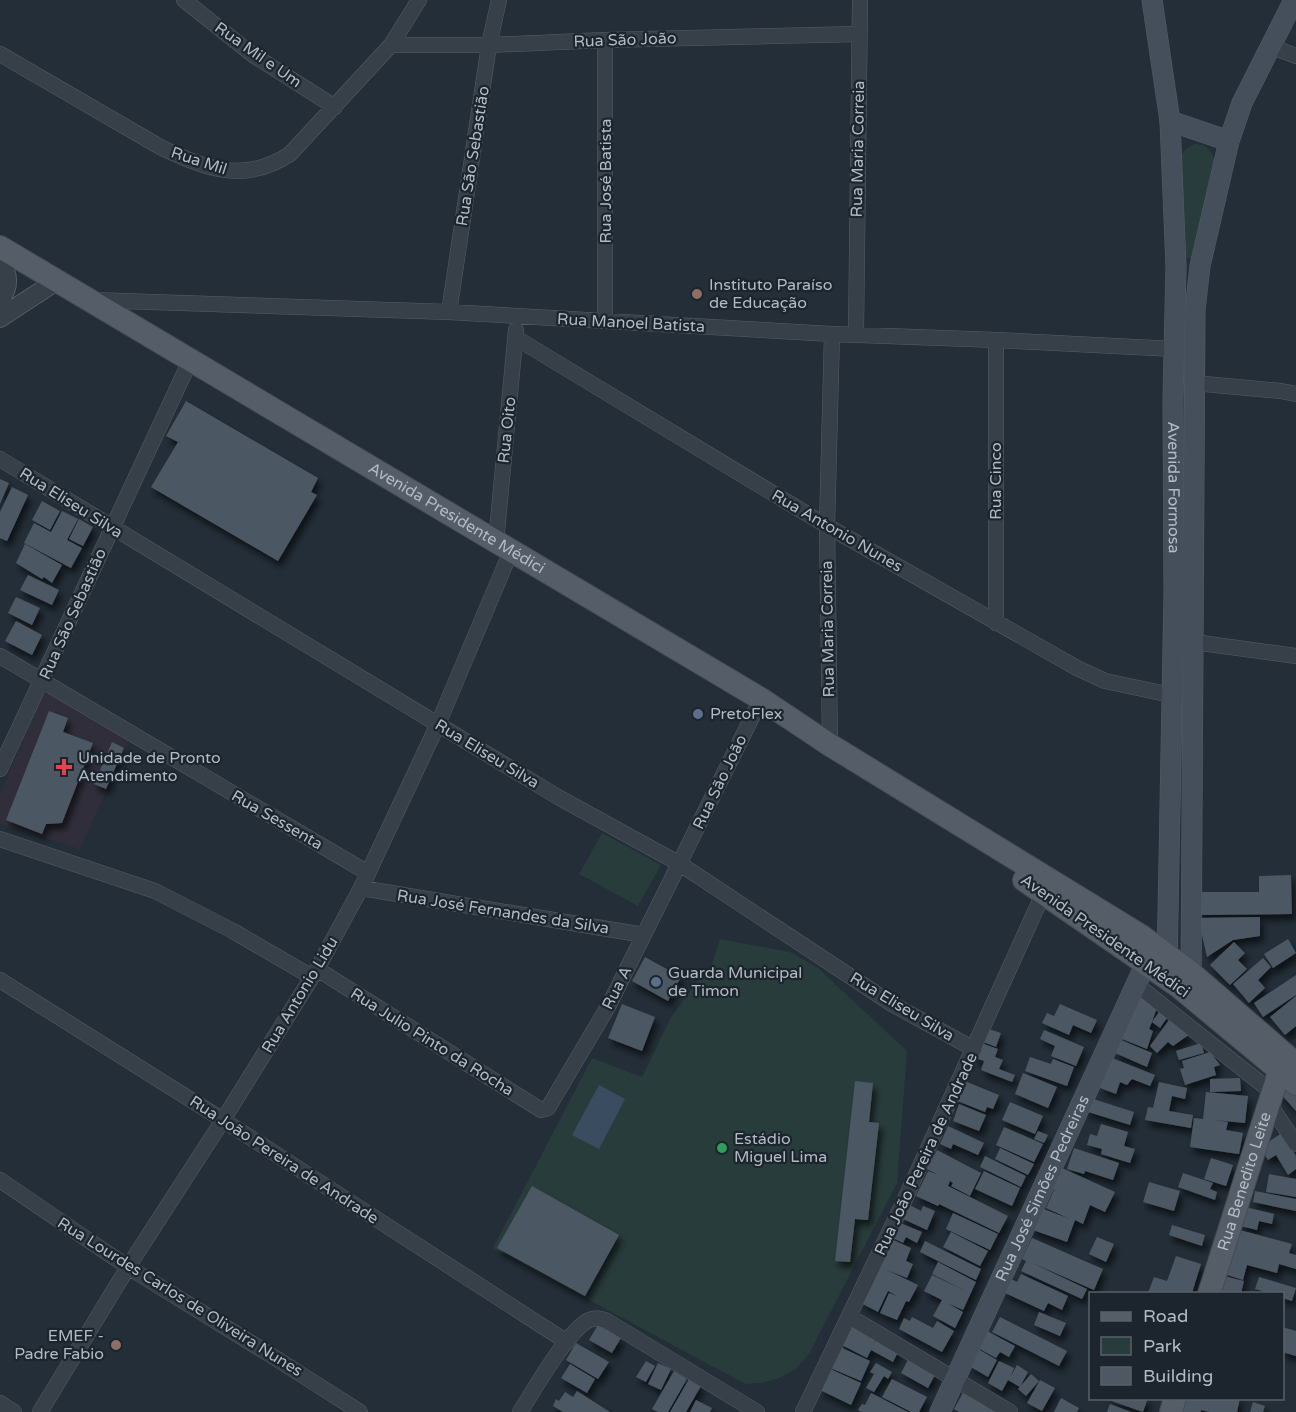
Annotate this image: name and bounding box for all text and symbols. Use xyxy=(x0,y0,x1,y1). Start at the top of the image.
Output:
street label: Rua Mil e Um xyxy=(211,18,305,92)
street label: Rua São João xyxy=(573,28,677,52)
street label: Rua Maria Correia xyxy=(847,81,869,217)
street label: Rua São Sebastião xyxy=(452,85,494,227)
street label: Rua José Batista xyxy=(596,118,616,244)
street label: Rua Mil xyxy=(169,143,229,179)
place label: Instituto Paraíso de Educação xyxy=(709,275,832,313)
marker: Instituto Paraíso de Educação xyxy=(690,287,704,301)
street label: Rua Manoel Batista xyxy=(557,309,705,337)
street label: Rua Oito xyxy=(494,396,520,464)
street label: Avenida Formosa xyxy=(1163,421,1184,554)
street label: Rua Cinco xyxy=(986,442,1006,520)
street label: Avenida Presidente Médici xyxy=(365,458,548,578)
street label: Rua Eliseu Silva xyxy=(16,463,126,543)
street label: Rua Antonio Nunes xyxy=(768,485,906,577)
street label: Rua São Sebastião xyxy=(35,545,111,683)
street label: Rua Maria Correia xyxy=(817,561,839,697)
place label: PretoFlex xyxy=(710,704,782,724)
marker: PretoFlex xyxy=(691,707,705,721)
street label: Rua Eliseu Silva xyxy=(431,715,543,793)
street label: Rua São João xyxy=(688,731,752,833)
place label: Unidade de Pronto Atendimento xyxy=(78,748,221,786)
marker: Unidade de Pronto Atendimento xyxy=(55,758,73,776)
street label: Rua Sessenta xyxy=(228,786,326,854)
street label: Avenida Presidente Médici xyxy=(1017,870,1193,1002)
street label: Rua José Fernandes da Silva xyxy=(396,885,610,939)
street label: Rua Antonio Lidu xyxy=(257,933,343,1057)
street label: Rua A xyxy=(598,963,636,1013)
place label: Guarda Municipal de Timon xyxy=(668,963,802,1001)
street label: Rua Eliseu Silva xyxy=(846,968,958,1046)
marker: Guarda Municipal de Timon xyxy=(649,975,663,989)
street label: Rua Julio Pinto da Rocha xyxy=(347,983,517,1101)
street label: Rua João Pereira de Andrade xyxy=(870,1049,982,1259)
street label: Rua João Pereira de Andrade xyxy=(186,1091,382,1229)
street label: Rua José Simões Pedreiras xyxy=(991,1092,1094,1285)
street label: Rua Benedito Leite xyxy=(1213,1110,1276,1253)
place label: Estádio Miguel Lima xyxy=(734,1129,827,1167)
marker: Estádio Miguel Lima xyxy=(715,1141,729,1155)
street label: Rua Lourdes Carlos de Oliveira Nunes xyxy=(54,1213,306,1381)
legend xyxy=(1089,1292,1284,1400)
text: Road xyxy=(1143,1305,1188,1327)
place label: EMEF - Padre Fabio xyxy=(14,1326,104,1364)
text: Park xyxy=(1143,1335,1182,1357)
marker: EMEF - Padre Fabio xyxy=(109,1338,123,1352)
text: Building xyxy=(1143,1365,1213,1387)

